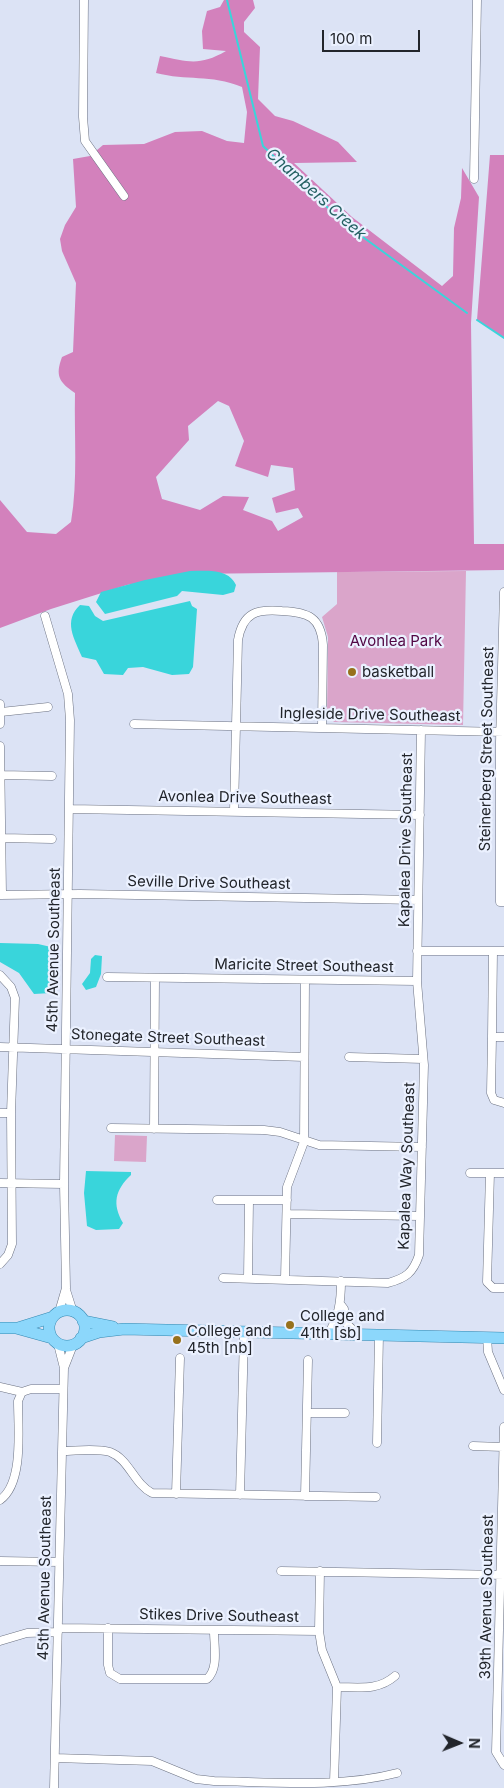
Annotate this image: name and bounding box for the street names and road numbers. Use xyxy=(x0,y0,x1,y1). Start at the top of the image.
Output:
street label: Steinerberg Street Southeast xyxy=(476,646,498,852)
street label: Ingleside Drive Southeast xyxy=(279,704,461,726)
street label: Kapalea Drive Southeast xyxy=(395,753,417,927)
street label: Avonlea Drive Southeast xyxy=(158,787,332,809)
street label: 45th Avenue Southeast xyxy=(44,867,64,1033)
street label: Seville Drive Southeast xyxy=(127,873,291,893)
street label: Maricite Street Southeast xyxy=(214,955,394,977)
street label: Stonegate Street Southeast xyxy=(71,1026,265,1050)
street label: Kapalea Way Southeast xyxy=(395,1082,419,1250)
street label: 45th Avenue Southeast xyxy=(35,1495,55,1661)
street label: 39th Avenue Southeast xyxy=(477,1514,497,1680)
street label: Stikes Drive Southeast xyxy=(139,1606,299,1626)

